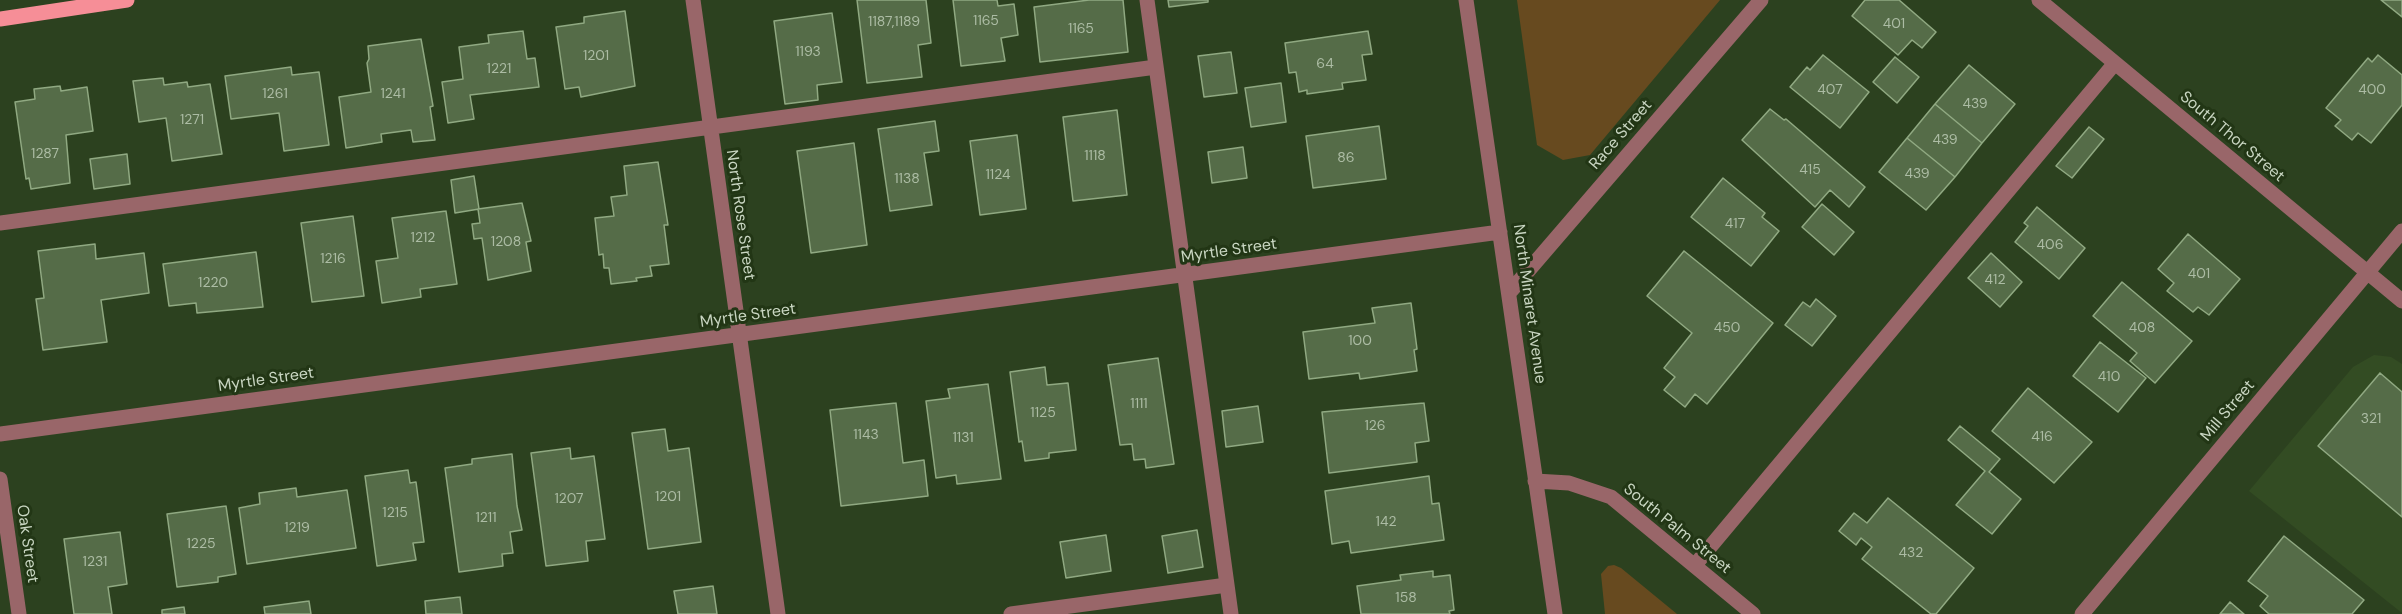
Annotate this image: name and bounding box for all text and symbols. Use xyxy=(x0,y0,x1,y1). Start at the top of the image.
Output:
house number: 1165 xyxy=(973,13,999,29)
house number: 1187,1189 xyxy=(868,14,920,30)
house number: 401 xyxy=(1883,16,1905,32)
house number: 1165 xyxy=(1068,21,1094,37)
house number: 1193 xyxy=(795,44,821,60)
house number: 1201 xyxy=(583,48,609,64)
house number: 64 xyxy=(1316,56,1334,72)
house number: 1221 xyxy=(487,61,511,77)
house number: 407 xyxy=(1817,82,1843,98)
house number: 400 xyxy=(2358,82,2386,98)
house number: 1261 xyxy=(262,86,288,102)
house number: 1241 xyxy=(380,86,406,102)
street label: South Thor Street xyxy=(2176,88,2288,186)
street label: Race Street xyxy=(1586,96,1656,174)
house number: 439 xyxy=(1962,96,1988,112)
house number: 1271 xyxy=(180,112,204,128)
house number: 439 xyxy=(1932,132,1958,148)
house number: 1287 xyxy=(31,146,59,162)
house number: 1118 xyxy=(1084,148,1106,164)
street label: North Rose Street xyxy=(721,149,759,281)
house number: 86 xyxy=(1337,150,1355,166)
house number: 415 xyxy=(1799,162,1821,178)
house number: 439 xyxy=(1904,166,1930,182)
house number: 1124 xyxy=(985,167,1011,183)
house number: 1138 xyxy=(894,171,920,187)
house number: 417 xyxy=(1725,216,1745,232)
street label: North Minaret Avenue xyxy=(1508,223,1550,385)
house number: 1212 xyxy=(411,230,435,246)
house number: 1208 xyxy=(491,234,521,250)
street label: Myrtle Street xyxy=(1180,235,1278,267)
house number: 406 xyxy=(2037,237,2063,253)
house number: 1216 xyxy=(320,251,346,267)
house number: 401 xyxy=(2188,266,2210,282)
house number: 412 xyxy=(1985,272,2005,288)
house number: 1220 xyxy=(198,275,228,291)
street label: Myrtle Street xyxy=(699,300,797,332)
house number: 450 xyxy=(1714,320,1740,336)
house number: 408 xyxy=(2129,320,2155,336)
house number: 100 xyxy=(1348,333,1372,349)
street label: Myrtle Street xyxy=(217,364,315,396)
house number: 410 xyxy=(2098,369,2120,385)
street label: Mill Street xyxy=(2197,376,2259,446)
house number: 1111 xyxy=(1130,396,1148,412)
house number: 1125 xyxy=(1030,405,1056,421)
house number: 321 xyxy=(2361,411,2381,427)
house number: 126 xyxy=(1364,418,1386,434)
house number: 1143 xyxy=(853,427,879,443)
house number: 416 xyxy=(2031,429,2053,445)
house number: 1131 xyxy=(952,430,974,446)
street label: South Palm Street xyxy=(1619,480,1735,578)
house number: 1201 xyxy=(655,489,681,505)
house number: 1207 xyxy=(554,491,584,507)
street label: Oak Street xyxy=(12,504,42,584)
house number: 1215 xyxy=(382,505,408,521)
house number: 1211 xyxy=(475,510,497,526)
house number: 142 xyxy=(1376,514,1396,530)
house number: 1219 xyxy=(284,520,310,536)
house number: 1225 xyxy=(186,536,216,552)
house number: 432 xyxy=(1899,545,1923,561)
house number: 1231 xyxy=(83,554,107,570)
house number: 158 xyxy=(1395,590,1417,606)

